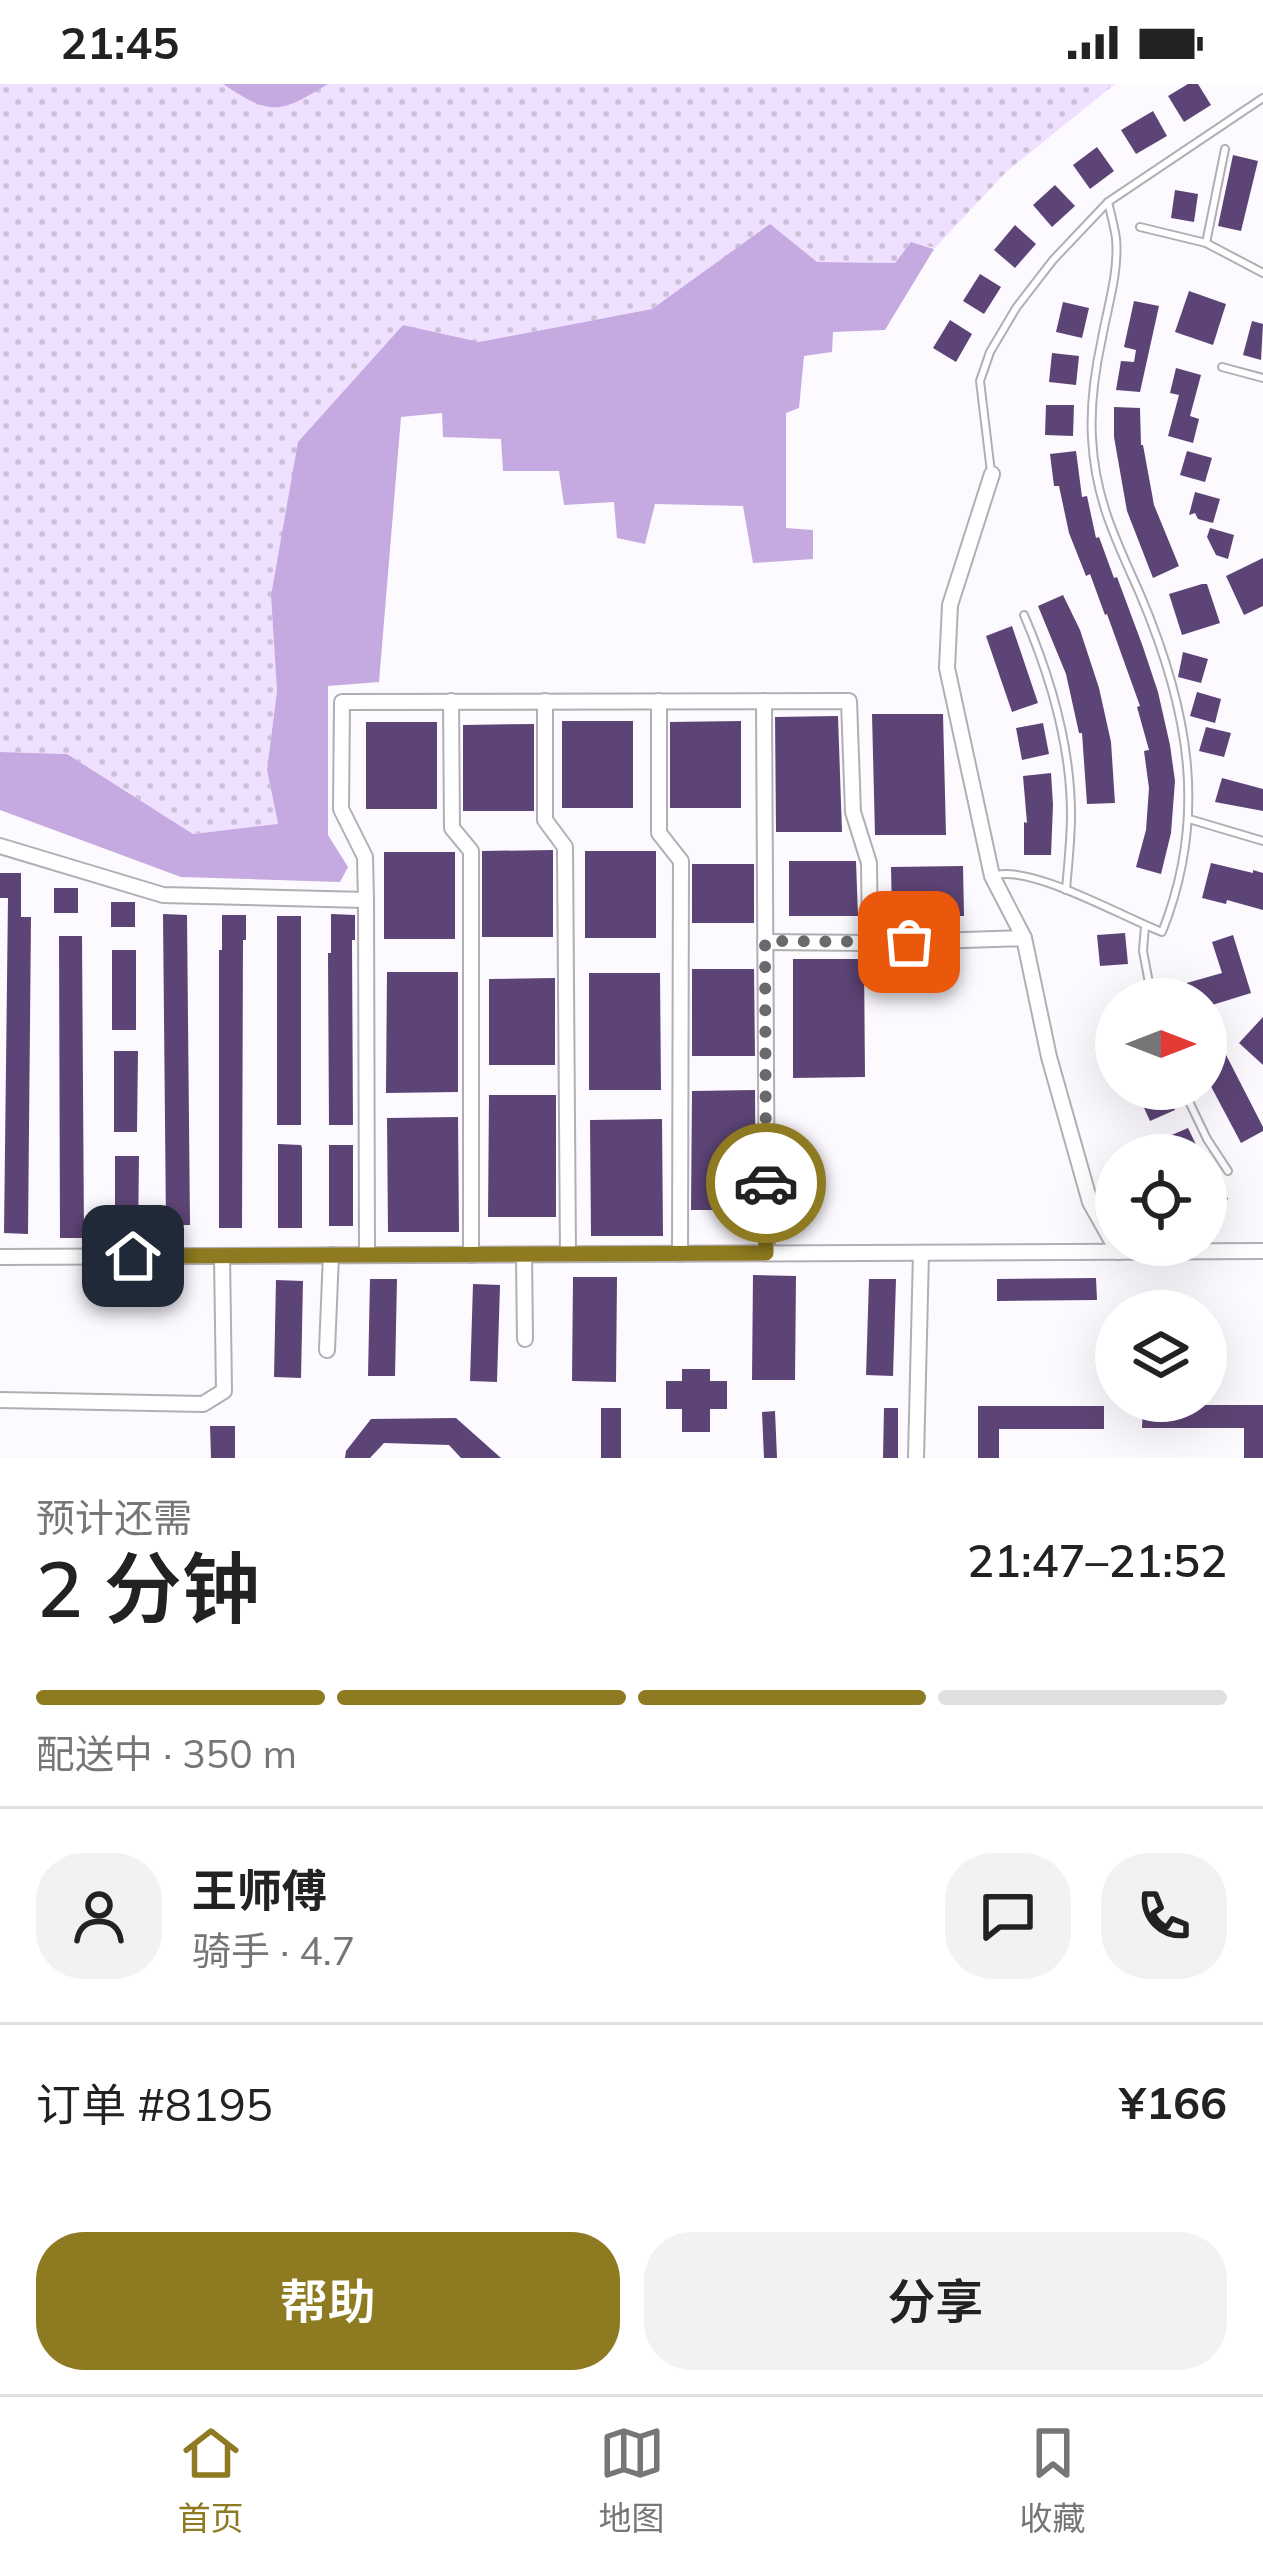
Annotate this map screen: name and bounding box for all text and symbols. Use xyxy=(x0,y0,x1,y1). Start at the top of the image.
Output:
text: 21:45 xyxy=(60,14,179,70)
pin xyxy=(858,891,960,993)
icon: bag xyxy=(876,909,942,975)
north arrow xyxy=(1095,978,1227,1110)
map controls xyxy=(1095,978,1227,1422)
courier xyxy=(706,1123,826,1243)
button: locate xyxy=(1095,1134,1227,1266)
icon: car xyxy=(733,1150,799,1216)
pin xyxy=(82,1205,184,1307)
icon: home xyxy=(100,1223,166,1289)
button: layers xyxy=(1095,1290,1227,1422)
text: 预计还需 xyxy=(36,1493,192,1542)
text: 21:47–21:52 xyxy=(967,1532,1227,1588)
text: 2 分钟 xyxy=(36,1539,260,1637)
text: 配送中 · 350 m xyxy=(36,1729,297,1778)
button: person xyxy=(36,1853,162,1979)
button: chat xyxy=(945,1853,1071,1979)
button: phone xyxy=(1101,1853,1227,1979)
text: 王师傅 xyxy=(192,1862,327,1918)
text: 骑手 · 4.7 xyxy=(192,1926,355,1975)
text: ¥166 xyxy=(1119,2074,1227,2130)
text: 订单 #8195 xyxy=(36,2076,273,2132)
button: 帮助 xyxy=(36,2232,620,2370)
button: 分享 xyxy=(644,2232,1227,2370)
tab: 首页 xyxy=(178,2420,244,2540)
tab: 地图 xyxy=(599,2420,665,2540)
tab: 收藏 xyxy=(1020,2420,1086,2540)

